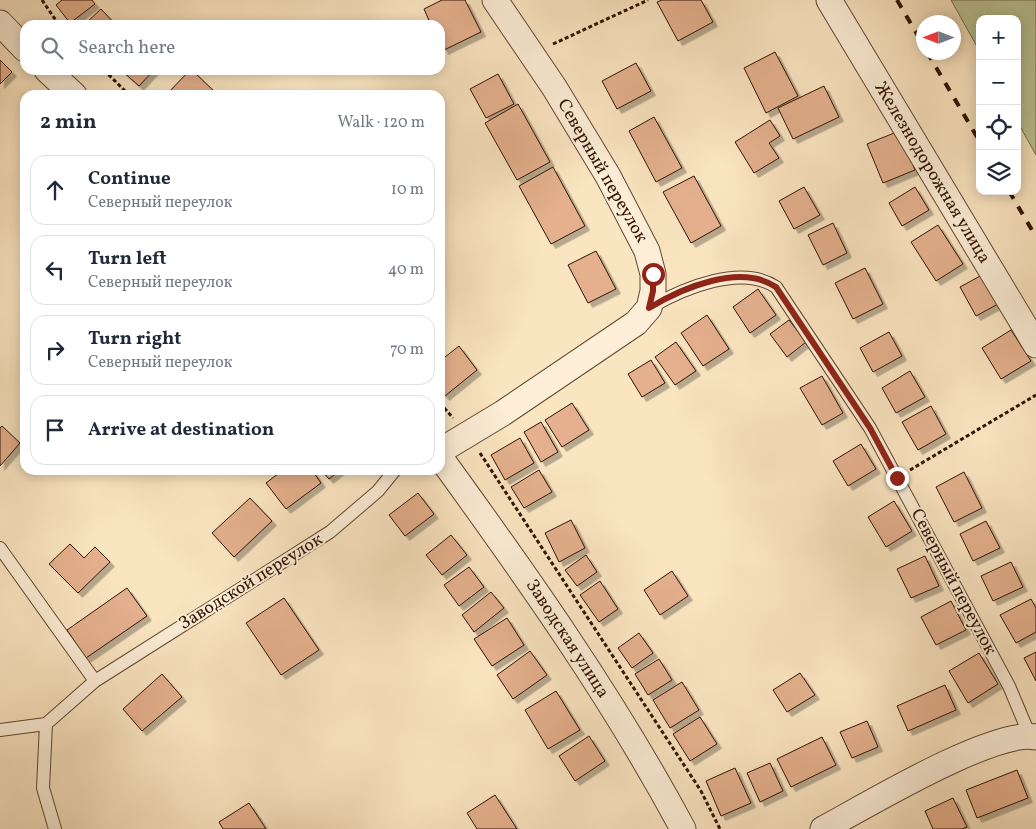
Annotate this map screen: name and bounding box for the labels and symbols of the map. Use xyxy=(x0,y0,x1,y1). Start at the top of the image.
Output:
north arrow xyxy=(916,15,961,60)
street label: Железнодорожная улица xyxy=(868,77,996,269)
street label: Северный переулок xyxy=(551,94,654,248)
route start xyxy=(642,263,665,286)
route end xyxy=(886,467,909,490)
street label: Северный переулок xyxy=(904,504,1002,660)
street label: Заводской переулок xyxy=(174,527,328,636)
street label: Заводская улица xyxy=(519,575,615,703)

